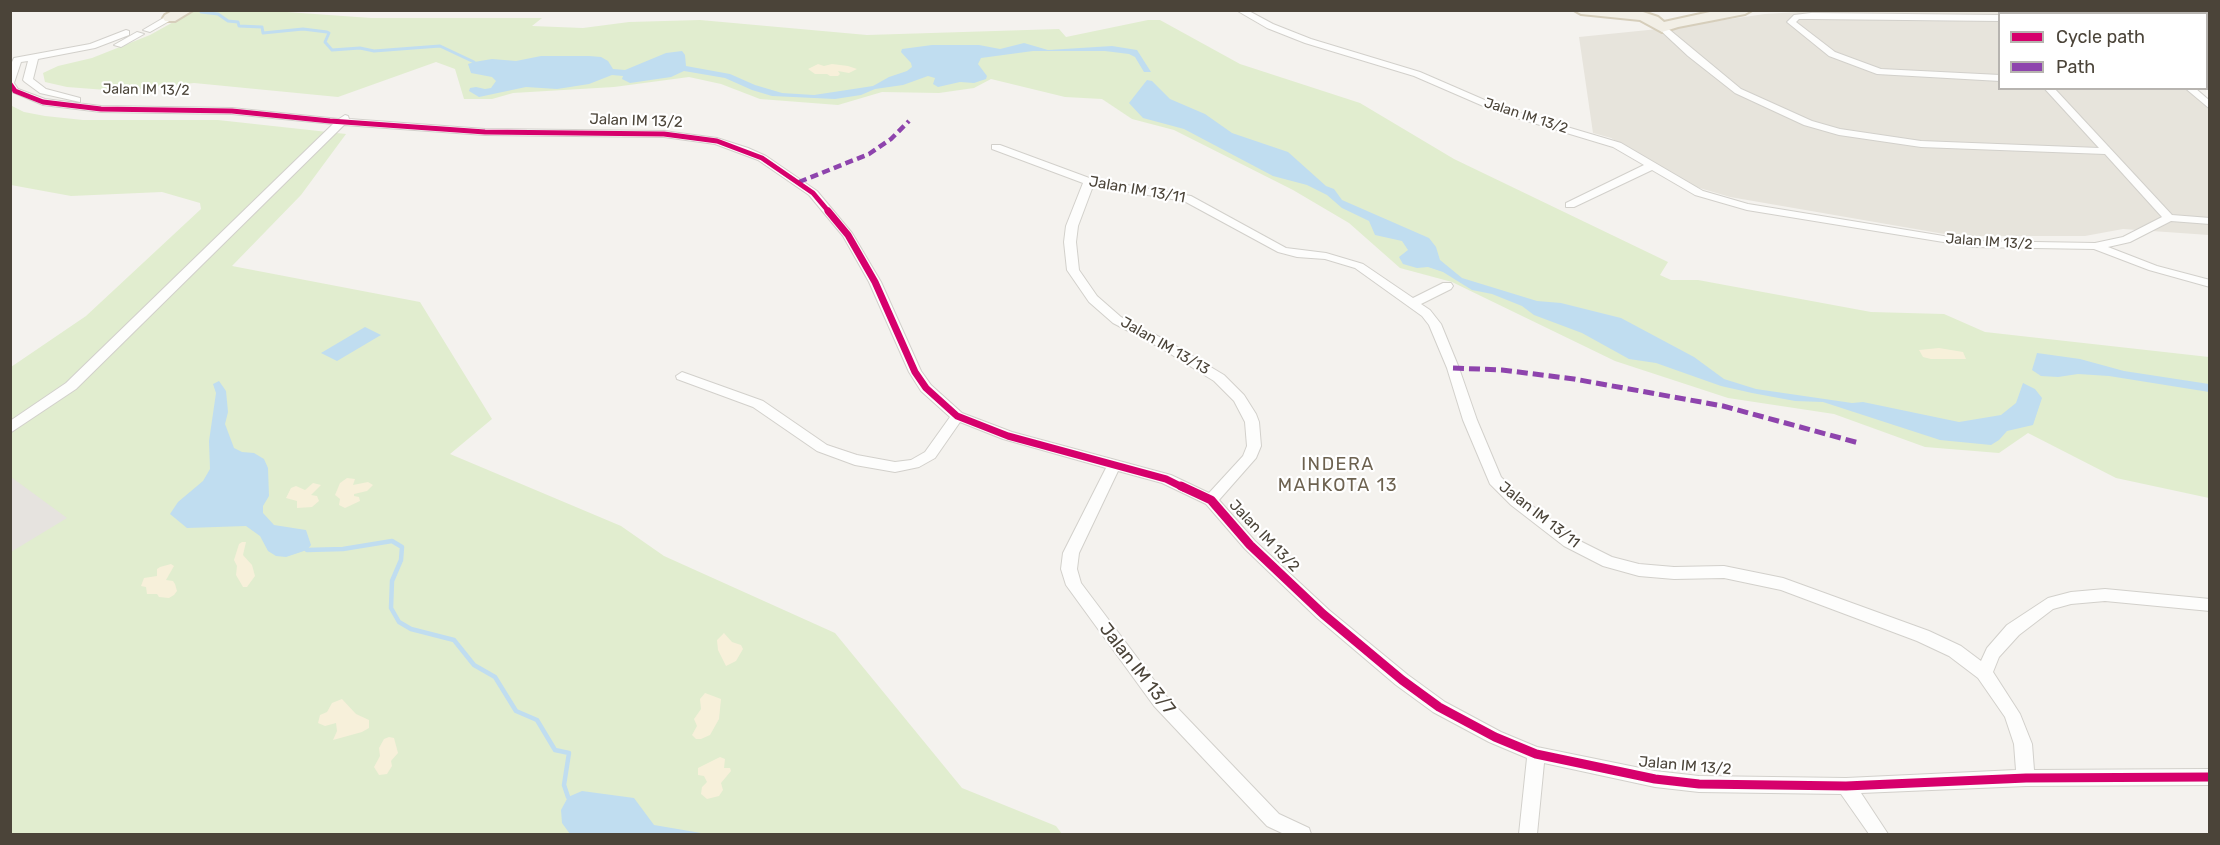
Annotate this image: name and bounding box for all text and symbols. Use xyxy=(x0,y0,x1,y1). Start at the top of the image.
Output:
legend xyxy=(1998,12,2208,90)
text: Cycle path xyxy=(2056,26,2145,48)
text: Path xyxy=(2056,56,2095,78)
street label: Jalan IM 13/2 xyxy=(102,81,190,99)
street label: Jalan IM 13/2 xyxy=(1482,95,1570,137)
street label: Jalan IM 13/2 xyxy=(589,110,683,132)
street label: Jalan IM 13/11 xyxy=(1087,173,1187,207)
street label: Jalan IM 13/2 xyxy=(1945,231,2033,253)
street label: Jalan IM 13/13 xyxy=(1117,313,1213,379)
district label: INDERA MAHKOTA 13 xyxy=(1278,454,1398,496)
street label: Jalan IM 13/11 xyxy=(1495,478,1583,552)
street label: Jalan IM 13/2 xyxy=(1225,496,1303,576)
street label: Jalan IM 13/7 xyxy=(1094,619,1180,719)
street label: Jalan IM 13/2 xyxy=(1638,753,1732,779)

